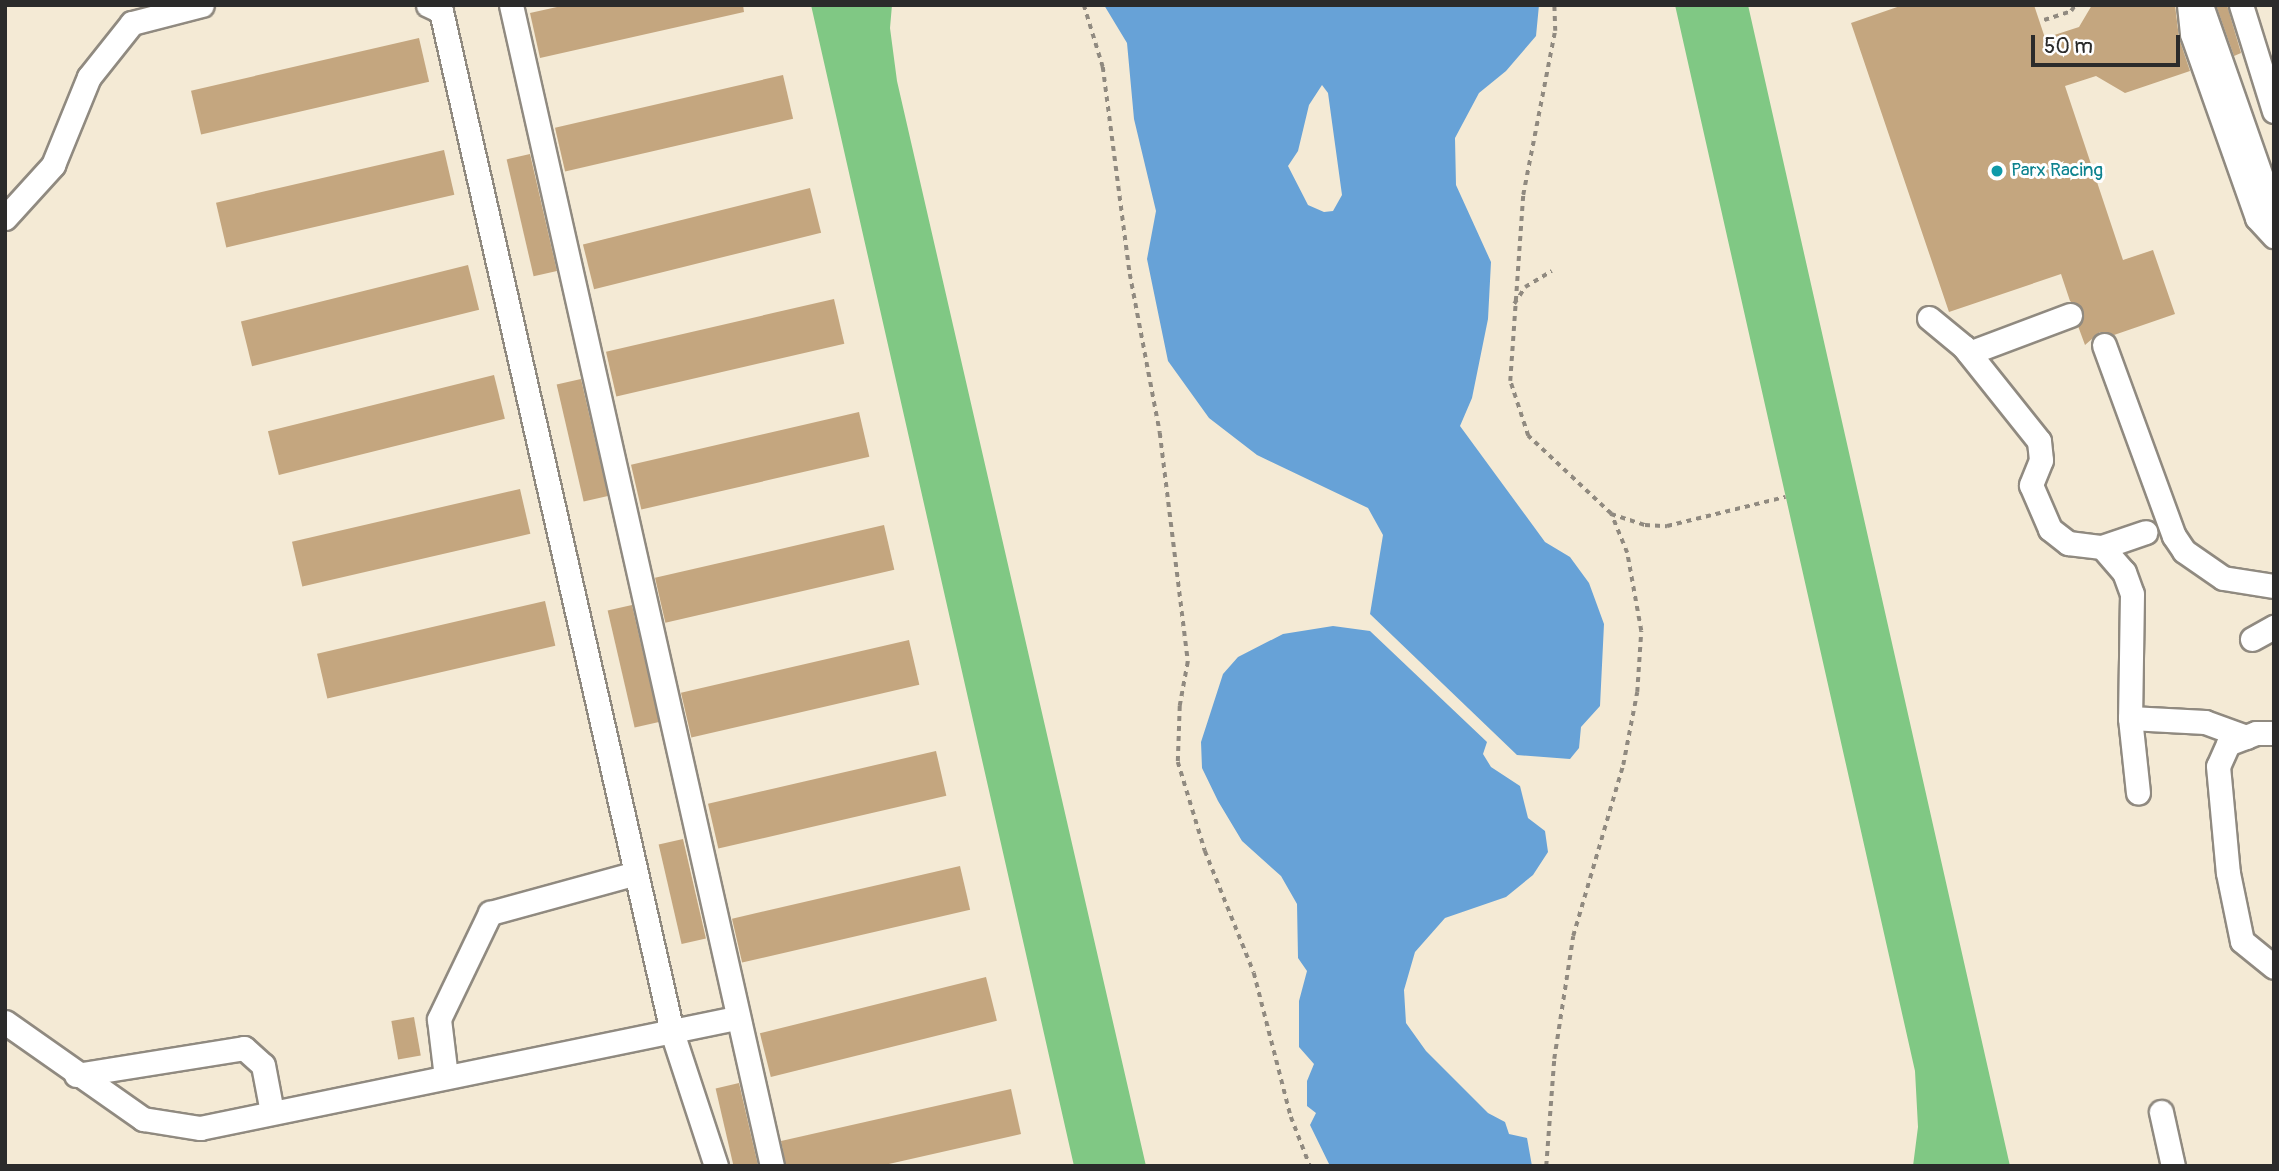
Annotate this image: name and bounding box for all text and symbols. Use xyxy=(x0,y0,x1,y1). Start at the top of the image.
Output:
scale bar xyxy=(2034,21,2183,65)
text: 50 m xyxy=(2044,33,2093,60)
place label: Parx Racing xyxy=(2011,160,2103,182)
marker: Parx Racing xyxy=(1989,163,2005,179)

